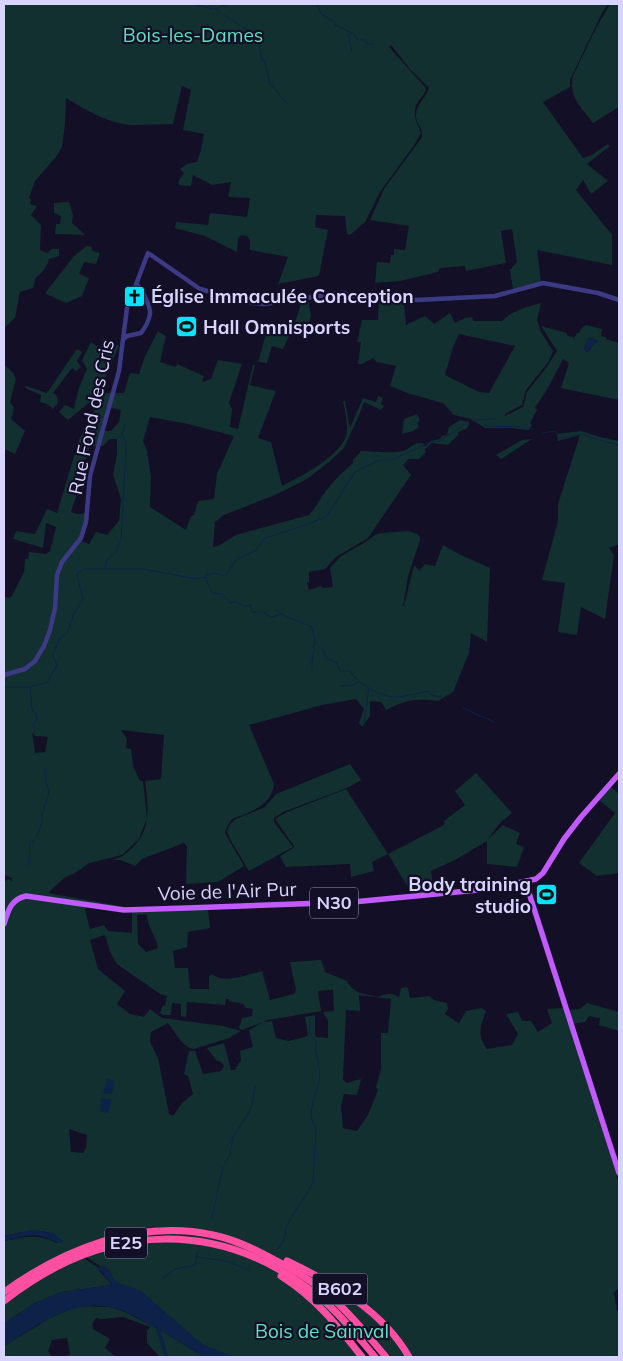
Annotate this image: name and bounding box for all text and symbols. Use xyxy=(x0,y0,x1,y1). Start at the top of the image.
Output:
park label: Bois-les-Dames xyxy=(123,23,263,47)
church icon: Église Immaculée Conception xyxy=(123,284,147,308)
place label: Église Immaculée Conception xyxy=(151,284,414,308)
sports icon: Hall Omnisports xyxy=(175,315,199,339)
place label: Hall Omnisports xyxy=(203,315,350,339)
street label: Rue Fond des Cris xyxy=(63,337,119,497)
place label: Body training studio xyxy=(408,872,531,918)
street label: Voie de l'Air Pur xyxy=(157,877,297,905)
sports icon: Body training studio xyxy=(535,883,559,907)
road number: N30 xyxy=(310,888,358,918)
road number: E25 xyxy=(105,1228,147,1258)
road number: B602 xyxy=(312,1274,368,1305)
park label: Bois de Sainval xyxy=(255,1319,389,1343)

